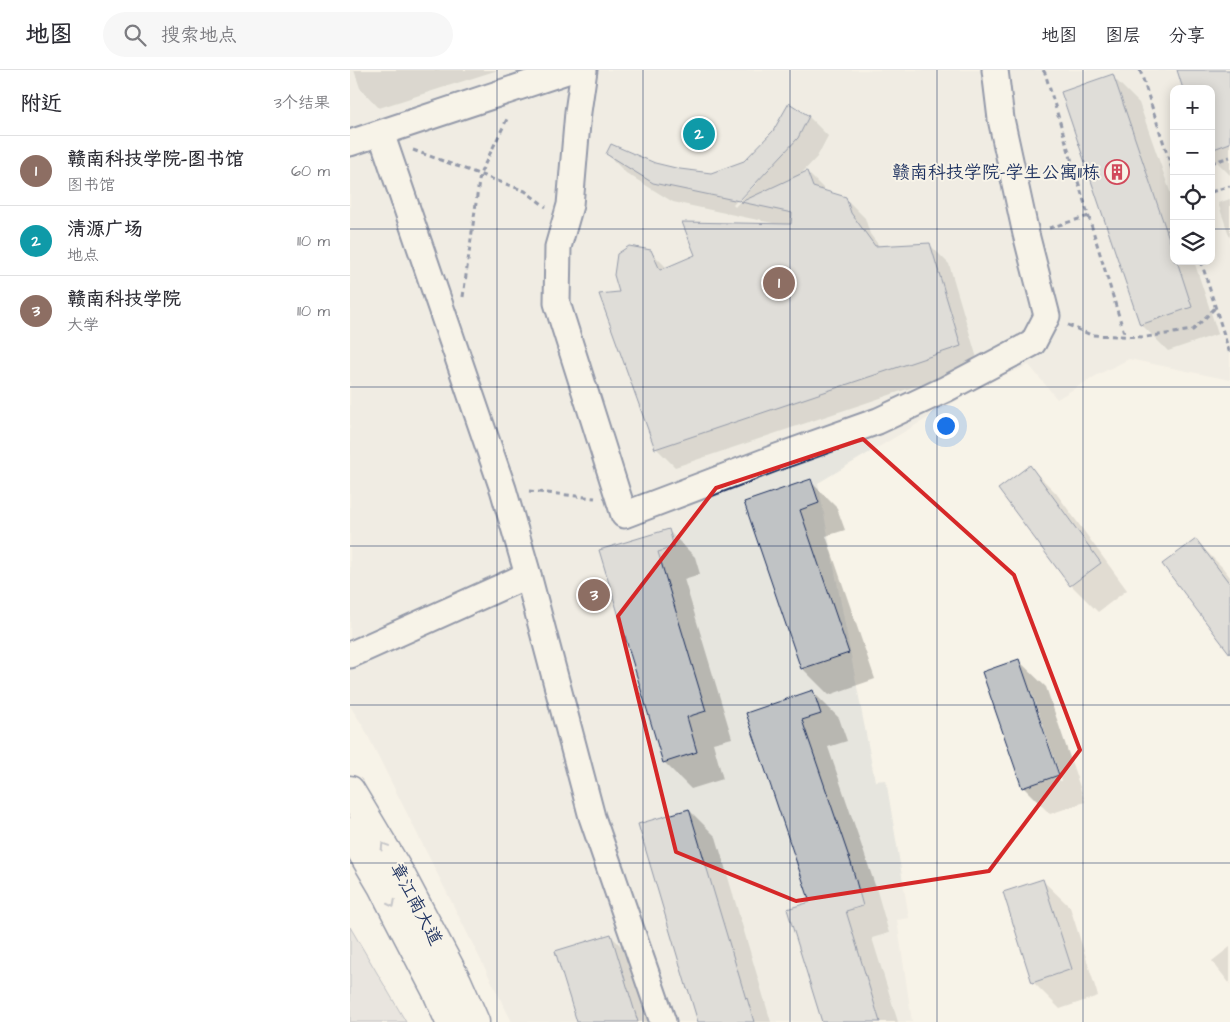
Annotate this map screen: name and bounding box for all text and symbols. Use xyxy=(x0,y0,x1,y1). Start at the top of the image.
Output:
search box xyxy=(103,12,453,57)
text: 地图 xyxy=(25,18,73,52)
icon: search xyxy=(121,21,149,49)
text: 搜索地点 xyxy=(161,22,237,49)
text: 地图 xyxy=(1041,23,1077,48)
text: 图层 xyxy=(1105,23,1141,48)
text: 分享 xyxy=(1169,23,1205,48)
map controls xyxy=(1170,85,1215,265)
button: + xyxy=(1170,85,1215,130)
text: 附近 xyxy=(20,89,62,118)
text: 3个结果 xyxy=(274,92,330,114)
pin: 2 xyxy=(683,115,715,153)
button: − xyxy=(1170,130,1215,175)
text: 赣南科技学院-图书馆 xyxy=(67,146,244,173)
building icon: 赣南科技学院-学生公寓11栋 xyxy=(1104,159,1130,185)
text: 1 xyxy=(35,160,37,182)
text: 60 m xyxy=(291,160,330,182)
place label: 赣南科技学院-学生公寓11栋 xyxy=(892,160,1100,185)
text: 图书馆 xyxy=(67,174,115,196)
button: locate xyxy=(1170,175,1215,220)
text: 清源广场 xyxy=(67,216,143,243)
button: layers xyxy=(1170,220,1215,265)
text: 2 xyxy=(31,230,41,252)
text: 110 m xyxy=(297,230,330,252)
text: 地点 xyxy=(67,244,99,266)
pin: 1 xyxy=(763,264,795,302)
text: 赣南科技学院 xyxy=(67,286,181,313)
text: 3 xyxy=(32,300,40,322)
text: 110 m xyxy=(297,300,330,322)
text: 大学 xyxy=(67,314,99,336)
your location xyxy=(933,413,959,439)
pin: 3 xyxy=(578,576,610,614)
one-way arrow xyxy=(380,843,390,852)
street label: 章江南大道 xyxy=(384,858,448,950)
one-way arrow xyxy=(386,899,396,908)

